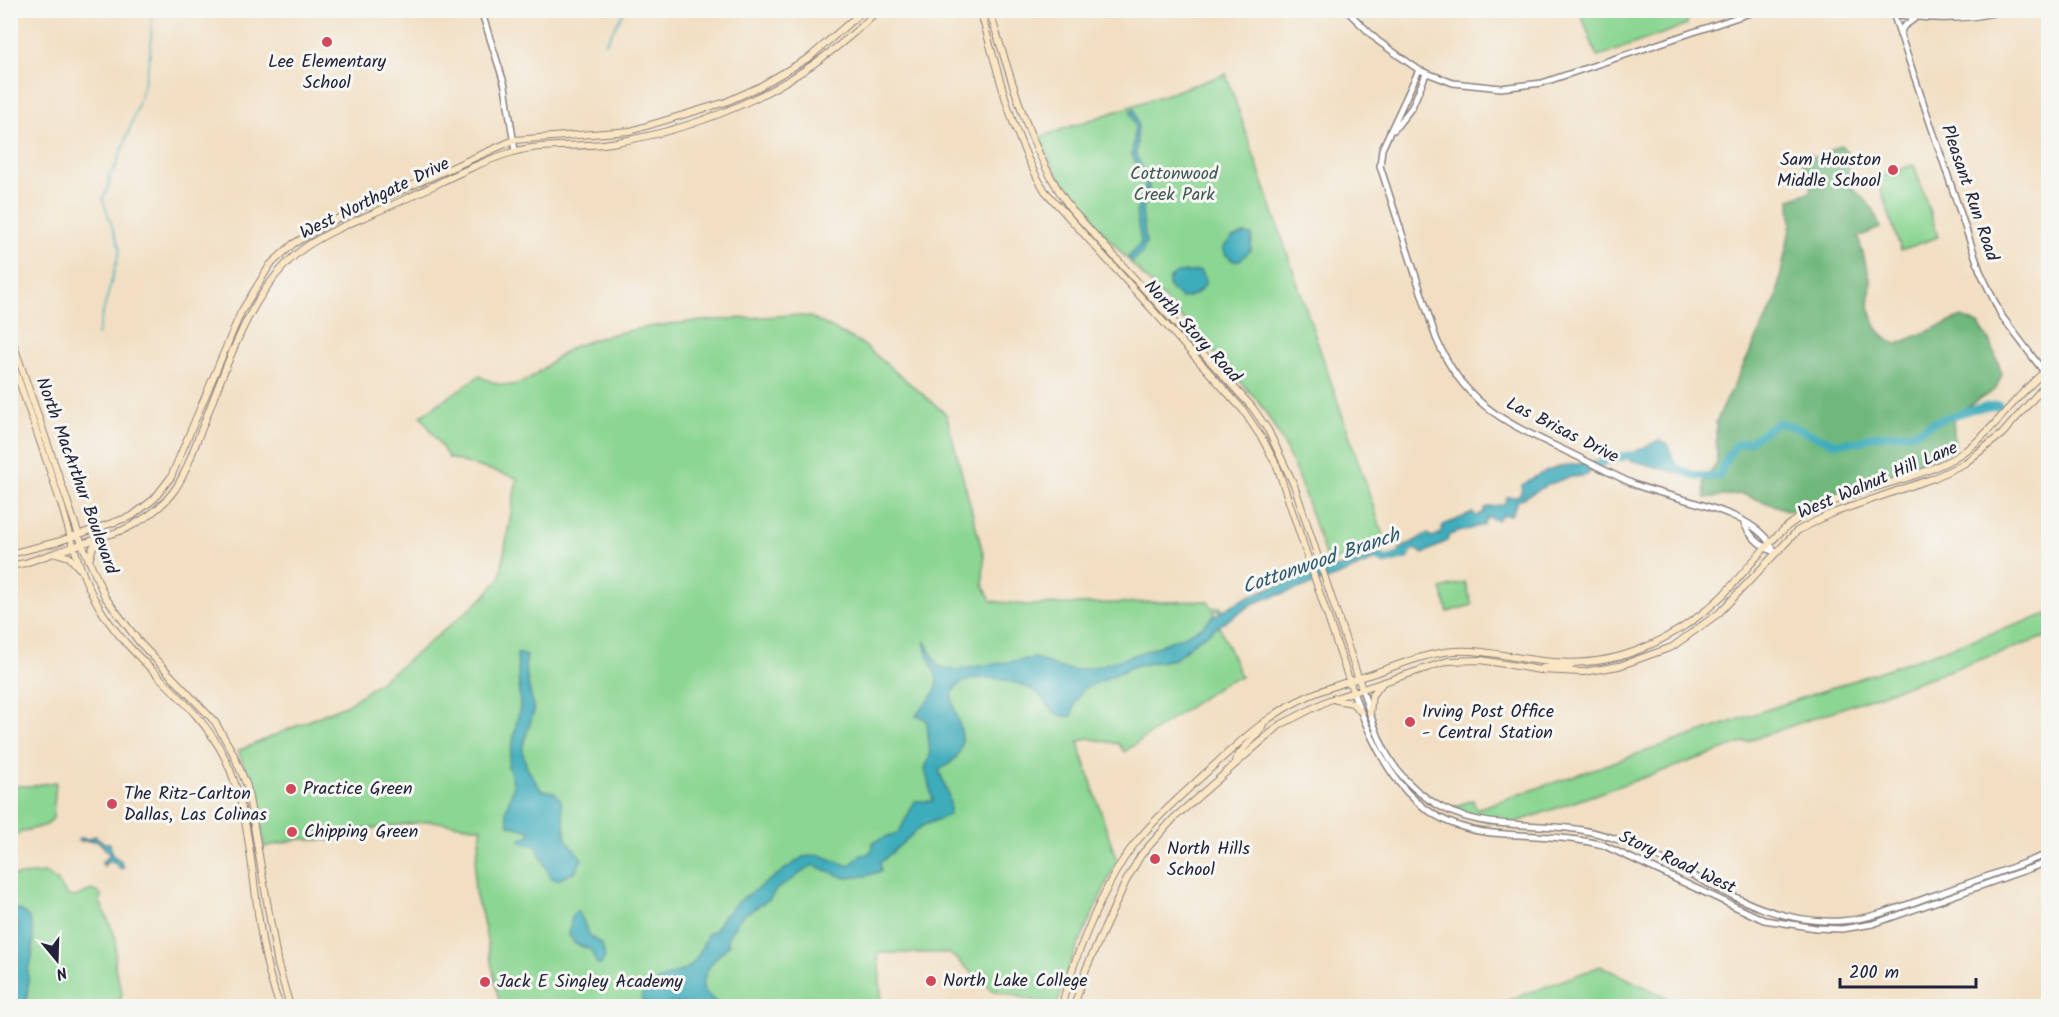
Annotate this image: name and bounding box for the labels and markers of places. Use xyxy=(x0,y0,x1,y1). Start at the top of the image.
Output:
marker: Lee Elementary School xyxy=(320,35,334,49)
place label: Lee Elementary School xyxy=(268,48,387,98)
place label: Sam Houston Middle School xyxy=(1777,146,1882,196)
marker: Sam Houston Middle School xyxy=(1886,163,1900,177)
place label: Irving Post Office - Central Station xyxy=(1422,698,1554,748)
marker: Irving Post Office - Central Station xyxy=(1403,715,1417,729)
place label: Practice Green xyxy=(303,775,413,804)
place label: The Ritz-Carlton Dallas, Las Colinas xyxy=(124,780,267,830)
marker: Practice Green xyxy=(284,782,298,796)
marker: The Ritz-Carlton Dallas, Las Colinas xyxy=(105,797,119,811)
place label: Chipping Green xyxy=(304,818,418,847)
marker: Chipping Green xyxy=(285,825,299,839)
place label: North Hills School xyxy=(1167,835,1250,885)
marker: North Hills School xyxy=(1148,852,1162,866)
place label: North Lake College xyxy=(943,967,1088,996)
place label: Jack E Singley Academy xyxy=(497,968,683,997)
marker: North Lake College xyxy=(924,974,938,988)
marker: Jack E Singley Academy xyxy=(478,975,492,989)

